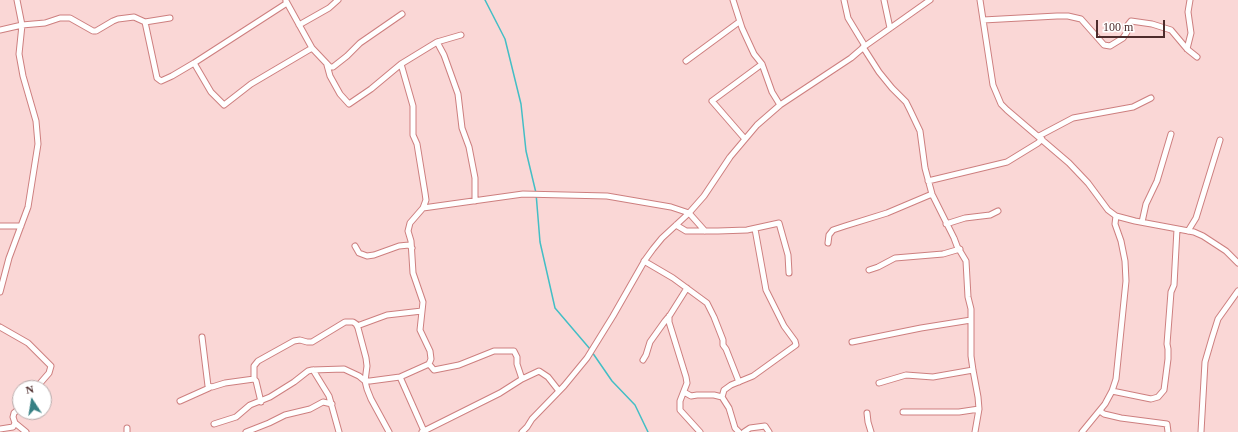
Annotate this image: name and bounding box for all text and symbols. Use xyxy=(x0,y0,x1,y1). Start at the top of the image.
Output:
scale bar xyxy=(1098,12,1167,38)
text: 100 m xyxy=(1103,20,1133,34)
north arrow xyxy=(12,380,52,420)
text: N xyxy=(25,383,35,396)

